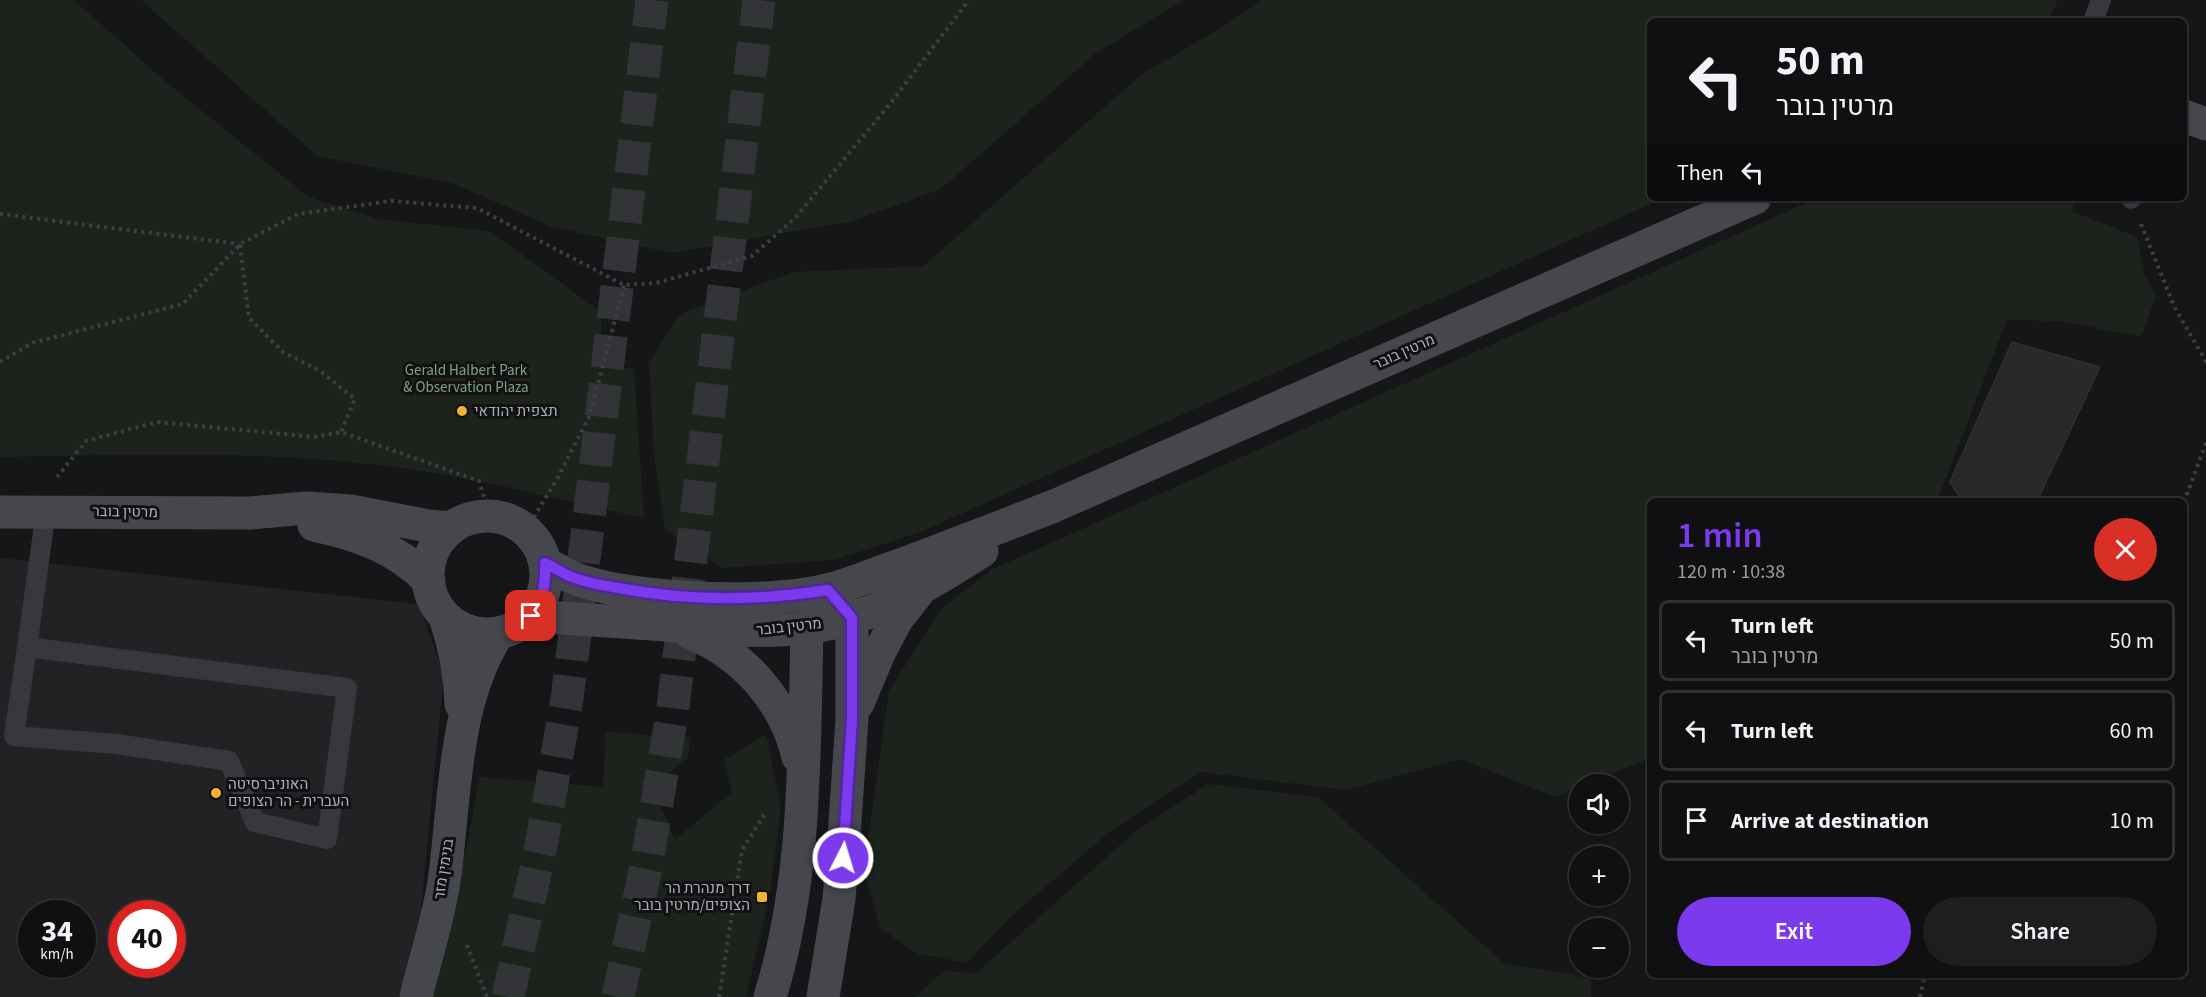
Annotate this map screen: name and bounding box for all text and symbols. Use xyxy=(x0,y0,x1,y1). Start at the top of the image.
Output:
text: 50 m xyxy=(1776,31,1865,91)
icon: left xyxy=(1677,42,1755,120)
text: מרטין בובר xyxy=(1776,87,1894,126)
icon: left xyxy=(1736,156,1769,189)
text: Then xyxy=(1677,157,1724,189)
street label: מרטין בובר xyxy=(1370,329,1438,375)
park label: Gerald Halbert Park & Observation Plaza xyxy=(403,360,529,398)
place label: תצפית יהודאי xyxy=(474,401,558,422)
marker: תצפית יהודאי xyxy=(455,404,469,418)
street label: מרטין בובר xyxy=(92,501,158,523)
text: 1 min xyxy=(1677,510,1763,561)
button: close xyxy=(2094,518,2157,581)
text: 120 m · 10:38 xyxy=(1677,558,1785,586)
pin xyxy=(505,590,556,641)
icon: arrive xyxy=(514,599,547,632)
text: Turn left xyxy=(1731,610,1813,642)
street label: מרטין בובר xyxy=(755,613,823,641)
icon: left xyxy=(1680,624,1713,657)
text: 50 m xyxy=(2109,625,2154,657)
text: מרטין בובר xyxy=(1731,643,1818,671)
icon: left xyxy=(1680,714,1713,747)
text: Turn left xyxy=(1731,715,1813,747)
text: 60 m xyxy=(2109,715,2154,747)
place label: האוניברסיטה העברית - הר הצופים xyxy=(228,774,349,812)
map controls xyxy=(1569,774,1629,978)
button: sound xyxy=(1569,774,1629,834)
marker: האוניברסיטה העברית - הר הצופים xyxy=(209,786,223,800)
icon: arrive xyxy=(1680,804,1713,837)
text: Arrive at destination xyxy=(1731,805,1929,837)
text: 10 m xyxy=(2109,805,2154,837)
position arrow xyxy=(811,826,875,890)
street label: בנימין מזר xyxy=(429,837,459,901)
button: + xyxy=(1569,846,1629,906)
place label: דרך מנהרת הר הצופים/מרטין בובר xyxy=(634,878,750,916)
marker: דרך מנהרת הר הצופים/מרטין בובר xyxy=(755,890,769,904)
button: Exit xyxy=(1677,897,1911,966)
button: Share xyxy=(1923,897,2157,966)
speed limit sign: 40 xyxy=(108,900,186,978)
text: 34 xyxy=(41,910,73,953)
button: − xyxy=(1569,918,1629,978)
text: km/h xyxy=(40,944,74,965)

